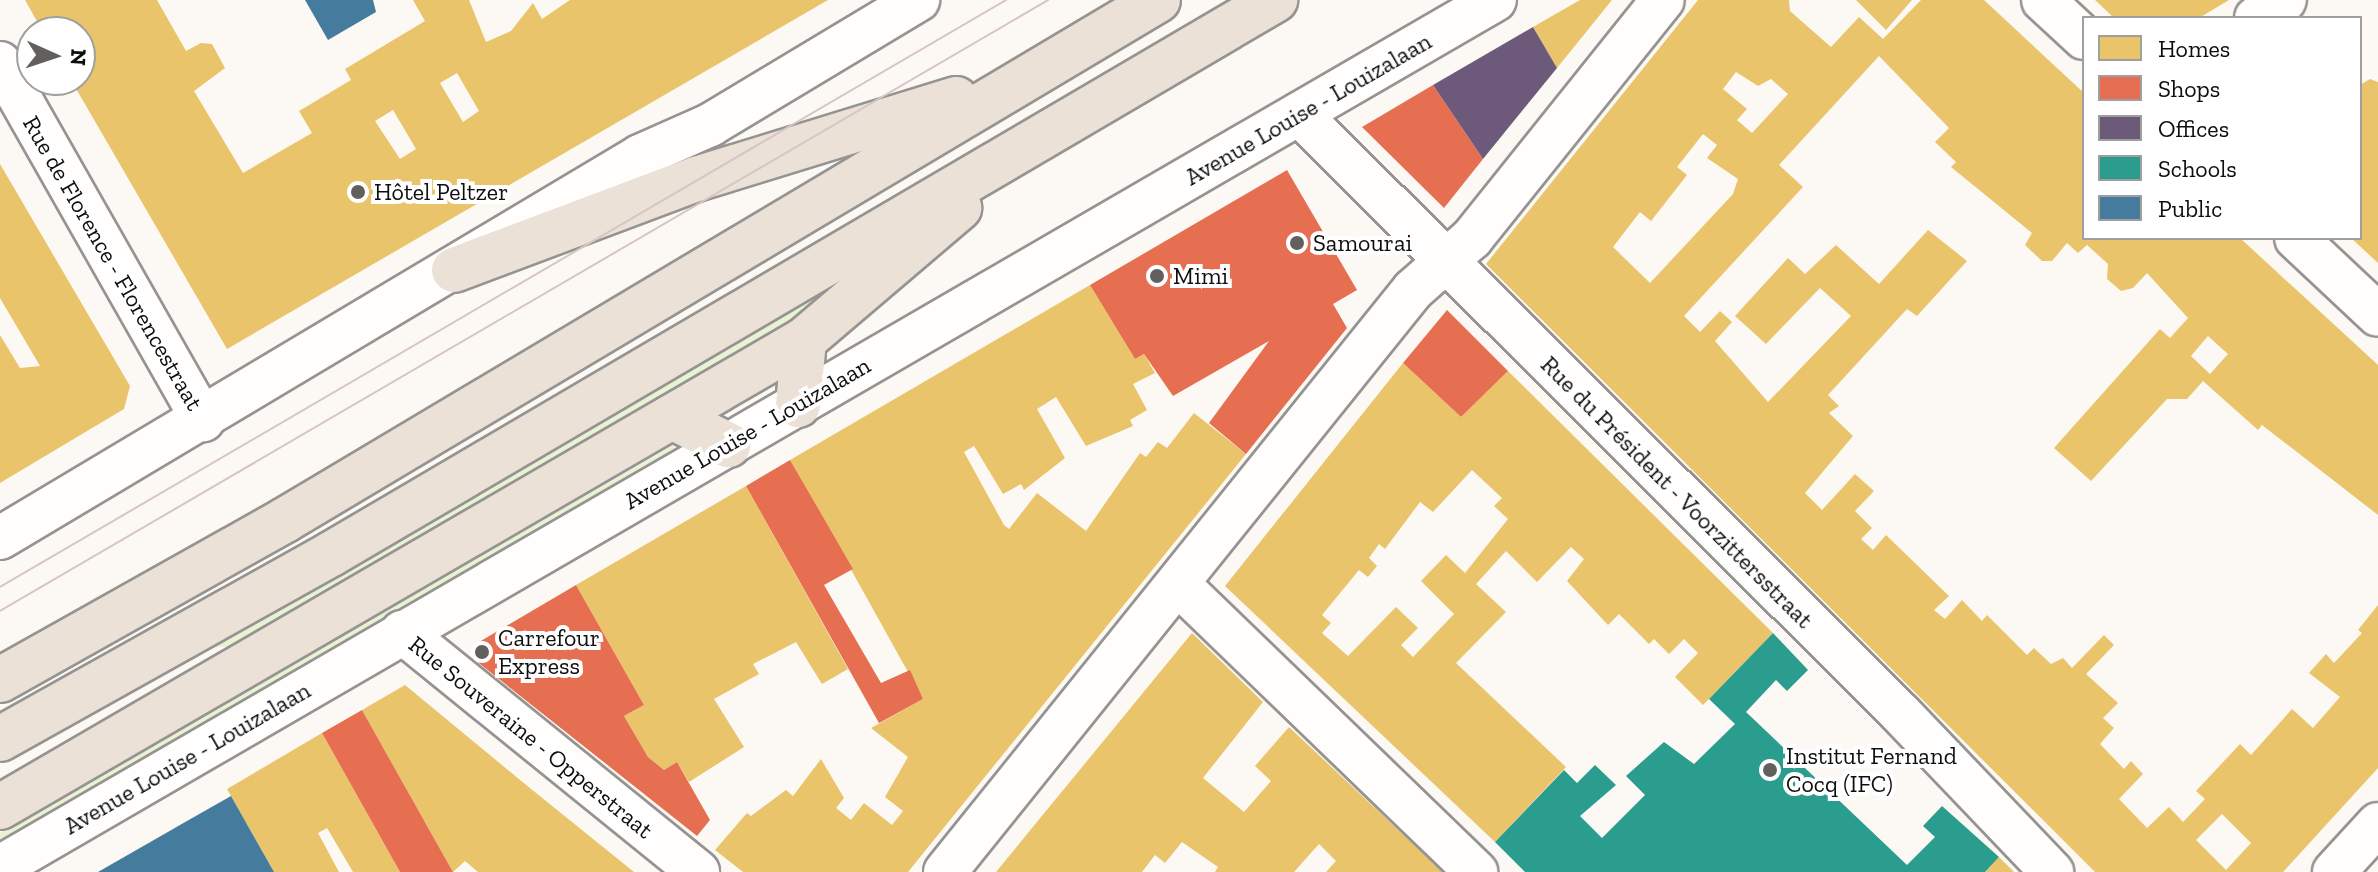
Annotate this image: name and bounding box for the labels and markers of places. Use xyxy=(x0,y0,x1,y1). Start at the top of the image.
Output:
place label: Hôtel Peltzer xyxy=(374,178,508,206)
marker: Hôtel Peltzer xyxy=(349,183,367,201)
place label: Samourai xyxy=(1313,229,1412,257)
marker: Samourai xyxy=(1288,234,1306,252)
place label: Mimi xyxy=(1173,262,1228,290)
marker: Mimi xyxy=(1148,267,1166,285)
place label: Carrefour Express xyxy=(498,624,600,680)
marker: Carrefour Express xyxy=(473,643,491,661)
place label: Institut Fernand Cocq (IFC) xyxy=(1786,742,1957,798)
marker: Institut Fernand Cocq (IFC) xyxy=(1761,761,1779,779)

